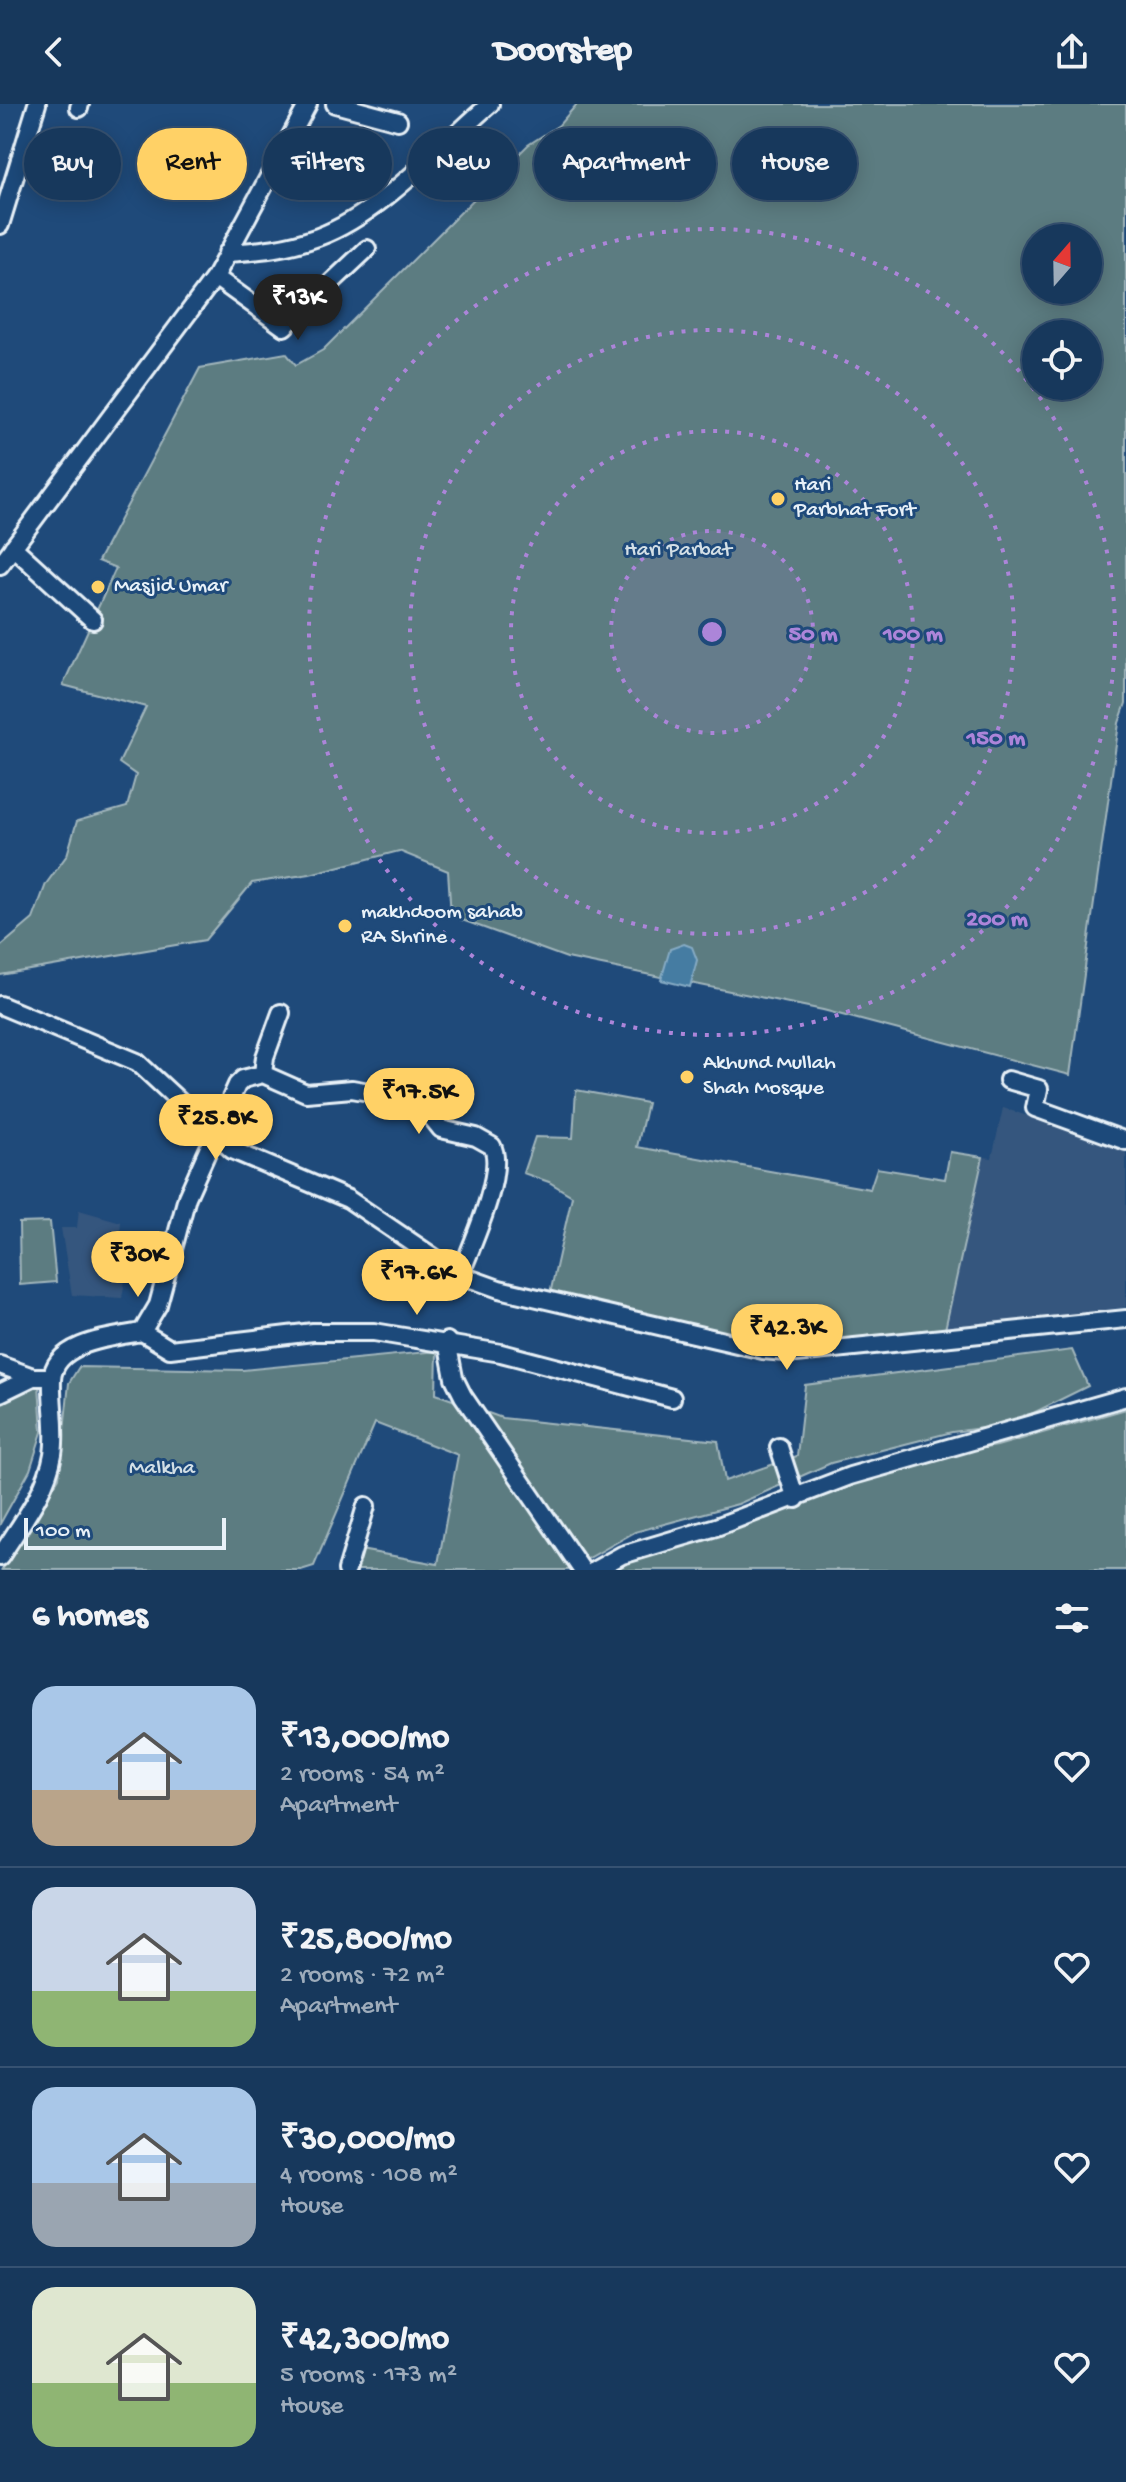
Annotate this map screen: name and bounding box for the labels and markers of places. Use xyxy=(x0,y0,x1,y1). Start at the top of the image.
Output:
pin: ₹13K xyxy=(251,274,345,342)
place label: Hari Parbhat Fort xyxy=(793,473,917,524)
marker: Hari Parbhat Fort xyxy=(769,490,787,508)
place label: Masjid Umar xyxy=(114,574,229,600)
marker: Masjid Umar xyxy=(89,578,107,596)
centre of rings xyxy=(698,618,726,646)
place label: makhdoom sahab RA Shrine xyxy=(361,900,523,951)
marker: makhdoom sahab RA Shrine xyxy=(336,917,354,935)
place label: Akhund Mullah Shah Mosque xyxy=(703,1051,836,1102)
pin: ₹17.5K xyxy=(354,1068,484,1136)
marker: Akhund Mullah Shah Mosque xyxy=(678,1068,696,1086)
pin: ₹25.8K xyxy=(151,1094,281,1162)
pin: ₹30K xyxy=(91,1231,185,1299)
pin: ₹17.6K xyxy=(352,1249,482,1317)
pin: ₹42.3K xyxy=(722,1304,852,1372)

